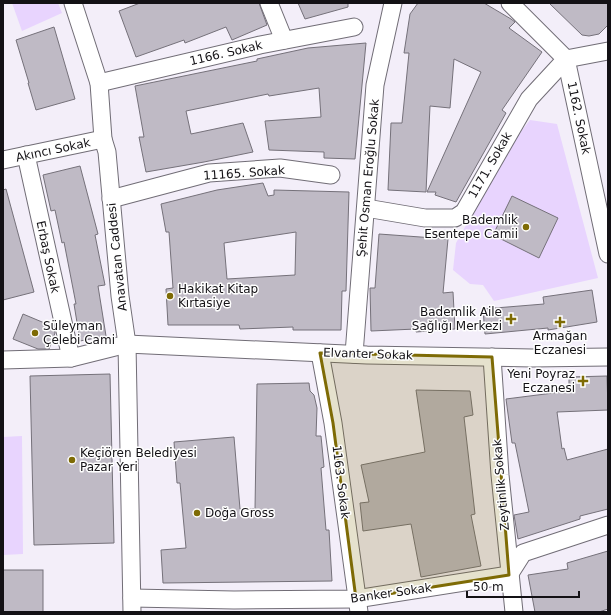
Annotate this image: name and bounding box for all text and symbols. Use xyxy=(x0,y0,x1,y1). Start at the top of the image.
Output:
street label: 1166. Sokak xyxy=(188,38,264,68)
street label: 1162. Sokak xyxy=(564,80,594,156)
street label: Şehit Osman Eroğlu Sokak xyxy=(354,98,382,258)
street label: 1171. Sokak xyxy=(465,129,515,201)
street label: Akıncı Sokak xyxy=(14,135,92,165)
street label: 11165. Sokak xyxy=(203,163,285,183)
street label: Anavatan Caddesi xyxy=(104,202,130,312)
place label: Bademlik Esentepe Camii xyxy=(424,213,518,241)
street label: Erbaş Sokak xyxy=(34,220,63,294)
marker: Bademlik Esentepe Camii xyxy=(521,222,531,232)
place label: Hakikat Kitap Kırtasiye xyxy=(178,282,258,310)
marker: Hakikat Kitap Kırtasiye xyxy=(165,291,175,301)
place label: Bademlik Aile Sağlığı Merkezi xyxy=(412,305,502,333)
marker: Bademlik Aile Sağlığı Merkezi xyxy=(505,313,517,325)
marker: Armağan Eczanesi xyxy=(555,317,565,327)
place label: Süleyman Çelebi Cami xyxy=(43,319,115,347)
marker: Süleyman Çelebi Cami xyxy=(30,328,40,338)
place label: Armağan Eczanesi xyxy=(533,329,587,357)
street label: Elvanter Sokak xyxy=(323,345,413,363)
place label: Yeni Poyraz Eczanesi xyxy=(506,367,575,395)
marker: Yeni Poyraz Eczanesi xyxy=(578,376,588,386)
street label: Zeytinlik Sokak xyxy=(490,439,512,531)
street label: 1163. Sokak xyxy=(330,444,352,520)
place label: Keçiören Belediyesi Pazar Yeri xyxy=(80,446,197,474)
marker: Keçiören Belediyesi Pazar Yeri xyxy=(67,455,77,465)
place label: Doğa Gross xyxy=(205,506,274,520)
marker: Doğa Gross xyxy=(192,508,202,518)
scale bar xyxy=(467,573,579,599)
street label: Banker Sokak xyxy=(350,580,433,606)
text: 50 m xyxy=(473,580,504,594)

